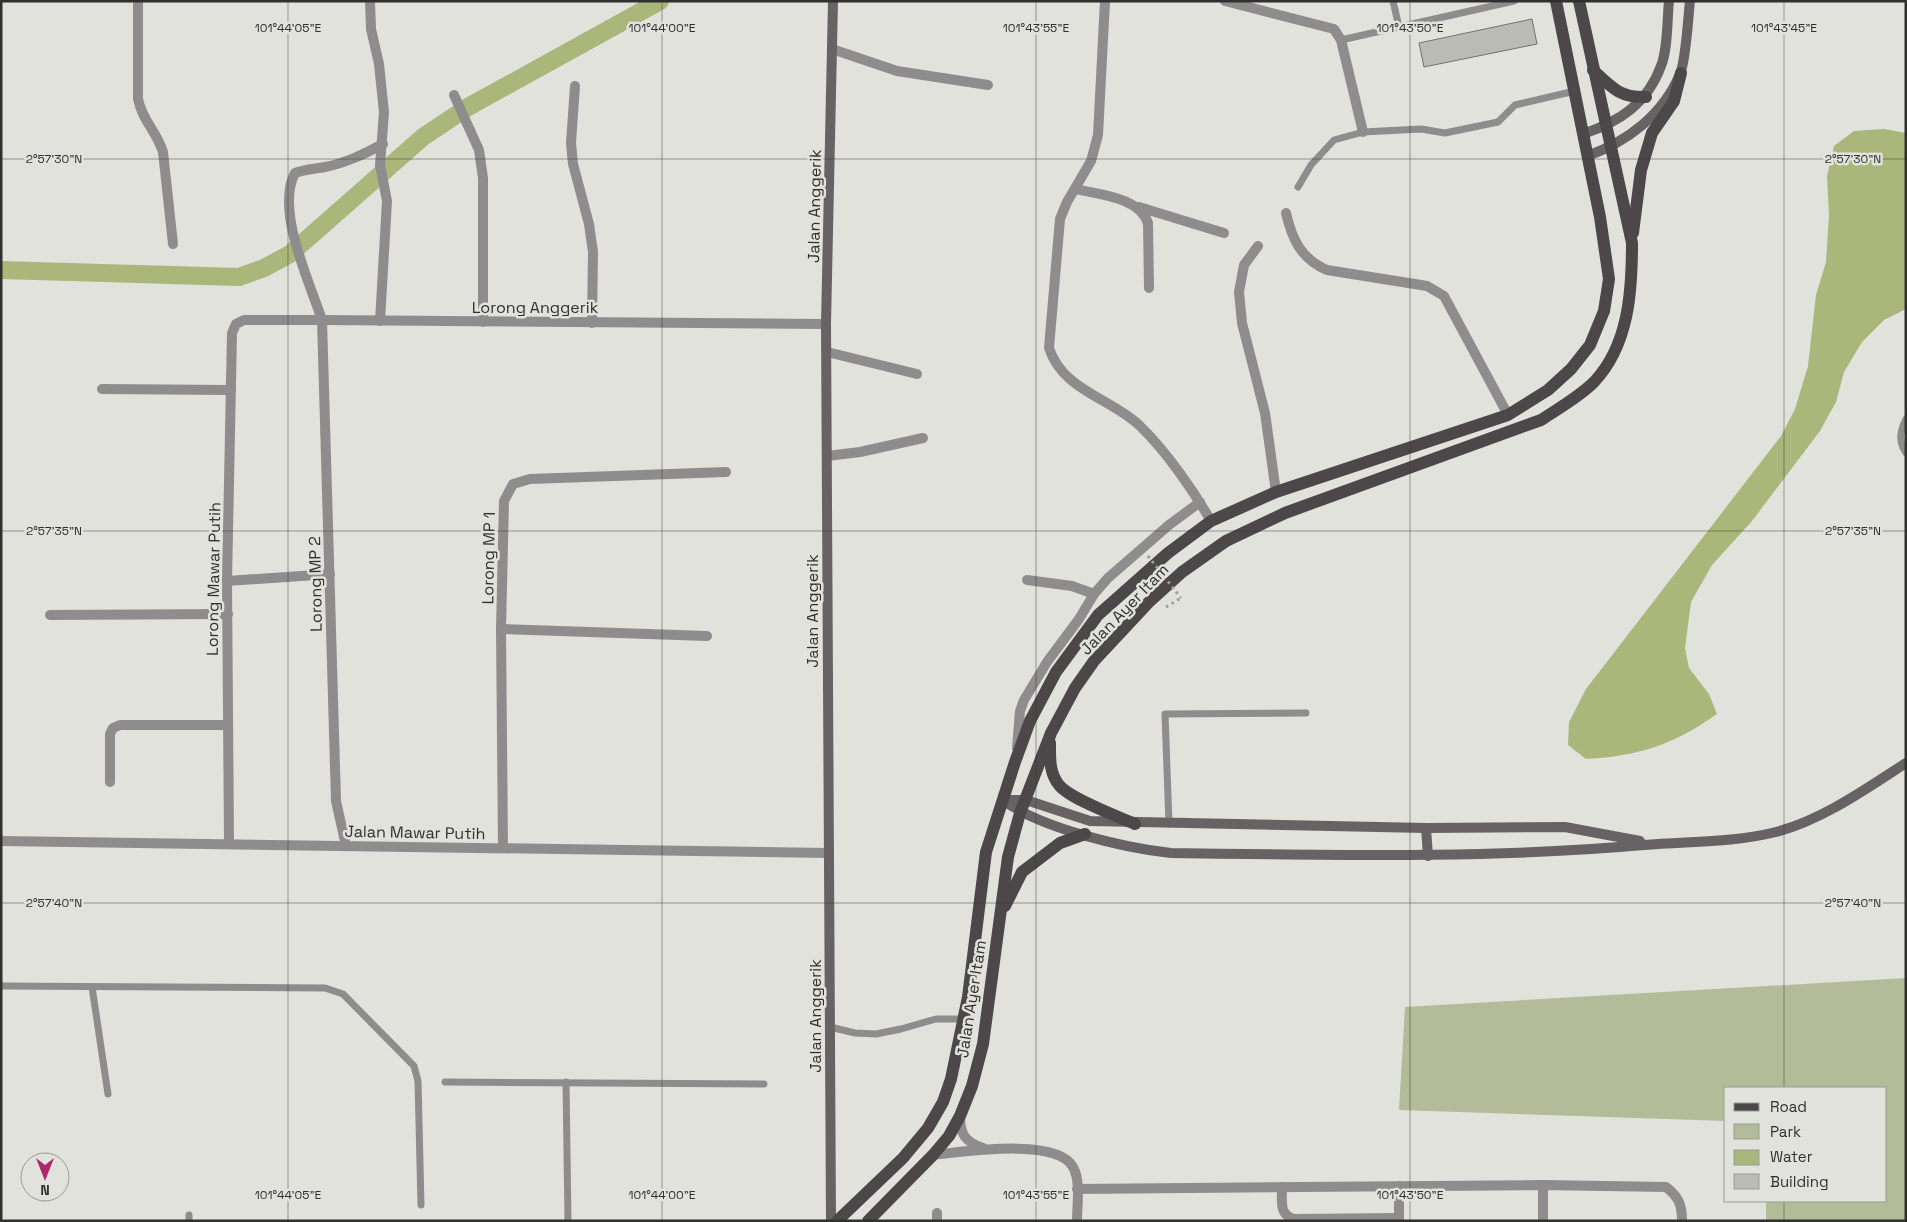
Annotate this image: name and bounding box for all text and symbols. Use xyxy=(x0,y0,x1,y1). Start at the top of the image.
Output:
text: 101°44'05"E xyxy=(255,20,322,36)
text: 101°44'00"E xyxy=(628,20,696,36)
text: 101°43'55"E xyxy=(1003,20,1069,36)
text: 101°43'50"E xyxy=(1377,20,1444,36)
text: 101°43'45"E xyxy=(1751,20,1817,36)
street label: Jalan Anggerik xyxy=(803,149,826,263)
text: 2°57'30"N xyxy=(26,151,82,167)
text: 2°57'30"N xyxy=(1825,151,1881,167)
street label: Lorong Anggerik xyxy=(472,297,599,318)
street label: Lorong Mawar Putih xyxy=(202,502,225,656)
street label: Lorong MP 1 xyxy=(477,512,500,605)
text: 2°57'35"N xyxy=(26,523,82,539)
text: 2°57'35"N xyxy=(1825,523,1881,539)
street label: Lorong MP 2 xyxy=(304,536,327,632)
street label: Jalan Anggerik xyxy=(802,554,823,668)
street label: Jalan Ayer Itam xyxy=(1076,559,1173,659)
street label: Jalan Mawar Putih xyxy=(344,821,486,844)
text: 2°57'40"N xyxy=(26,895,82,911)
text: 2°57'40"N xyxy=(1825,895,1881,911)
street label: Jalan Ayer Itam xyxy=(952,939,991,1059)
street label: Jalan Anggerik xyxy=(805,959,826,1073)
legend xyxy=(1724,1087,1887,1202)
text: Road xyxy=(1770,1097,1807,1116)
text: Park xyxy=(1770,1122,1801,1141)
text: Water xyxy=(1770,1147,1813,1166)
north arrow xyxy=(20,1152,70,1202)
text: Building xyxy=(1770,1172,1829,1191)
text: N xyxy=(40,1181,50,1199)
text: 101°44'05"E xyxy=(255,1187,322,1203)
text: 101°44'00"E xyxy=(628,1187,696,1203)
text: 101°43'55"E xyxy=(1003,1187,1069,1203)
text: 101°43'50"E xyxy=(1377,1187,1444,1203)

